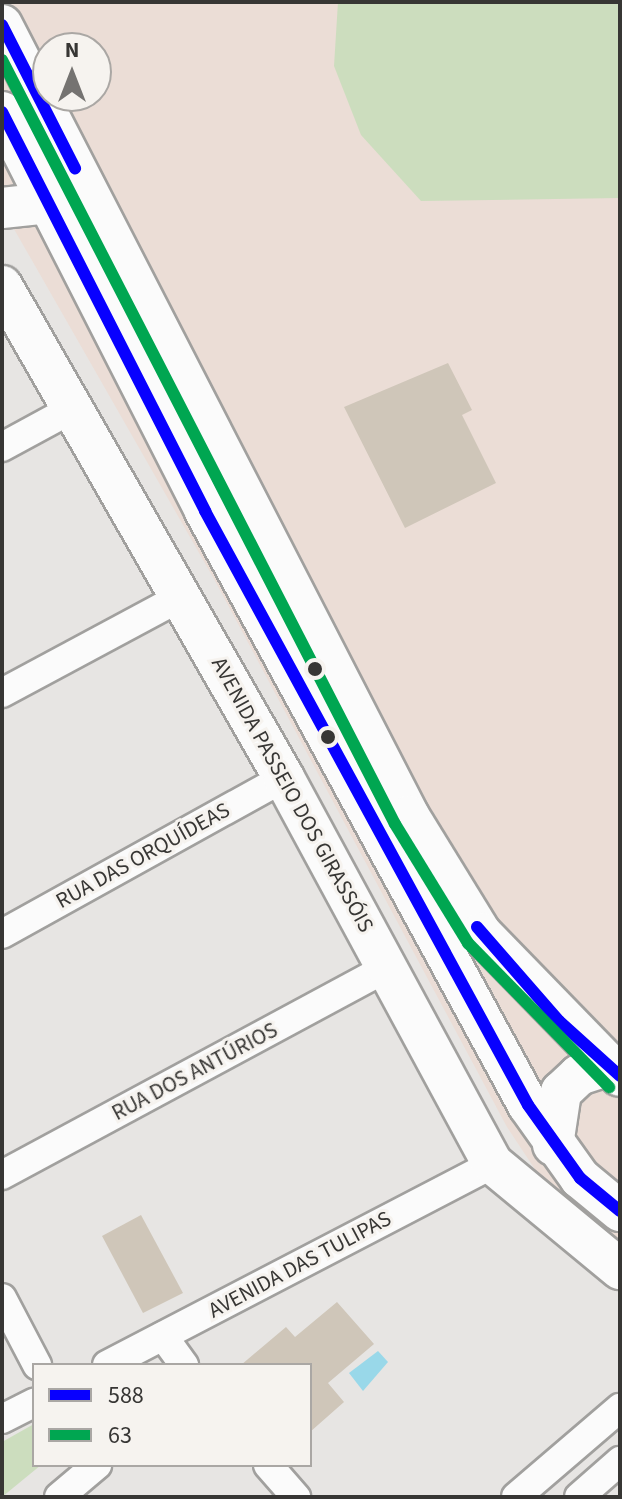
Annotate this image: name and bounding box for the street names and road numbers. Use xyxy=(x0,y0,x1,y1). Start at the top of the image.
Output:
street label: AVENIDA PASSEIO DOS GIRASSÓIS xyxy=(205,653,379,937)
street label: RUA DAS ORQUÍDEAS xyxy=(51,797,235,915)
street label: RUA DOS ANTÚRIOS xyxy=(108,1017,282,1127)
street label: AVENIDA DAS TULIPAS xyxy=(204,1206,396,1324)

